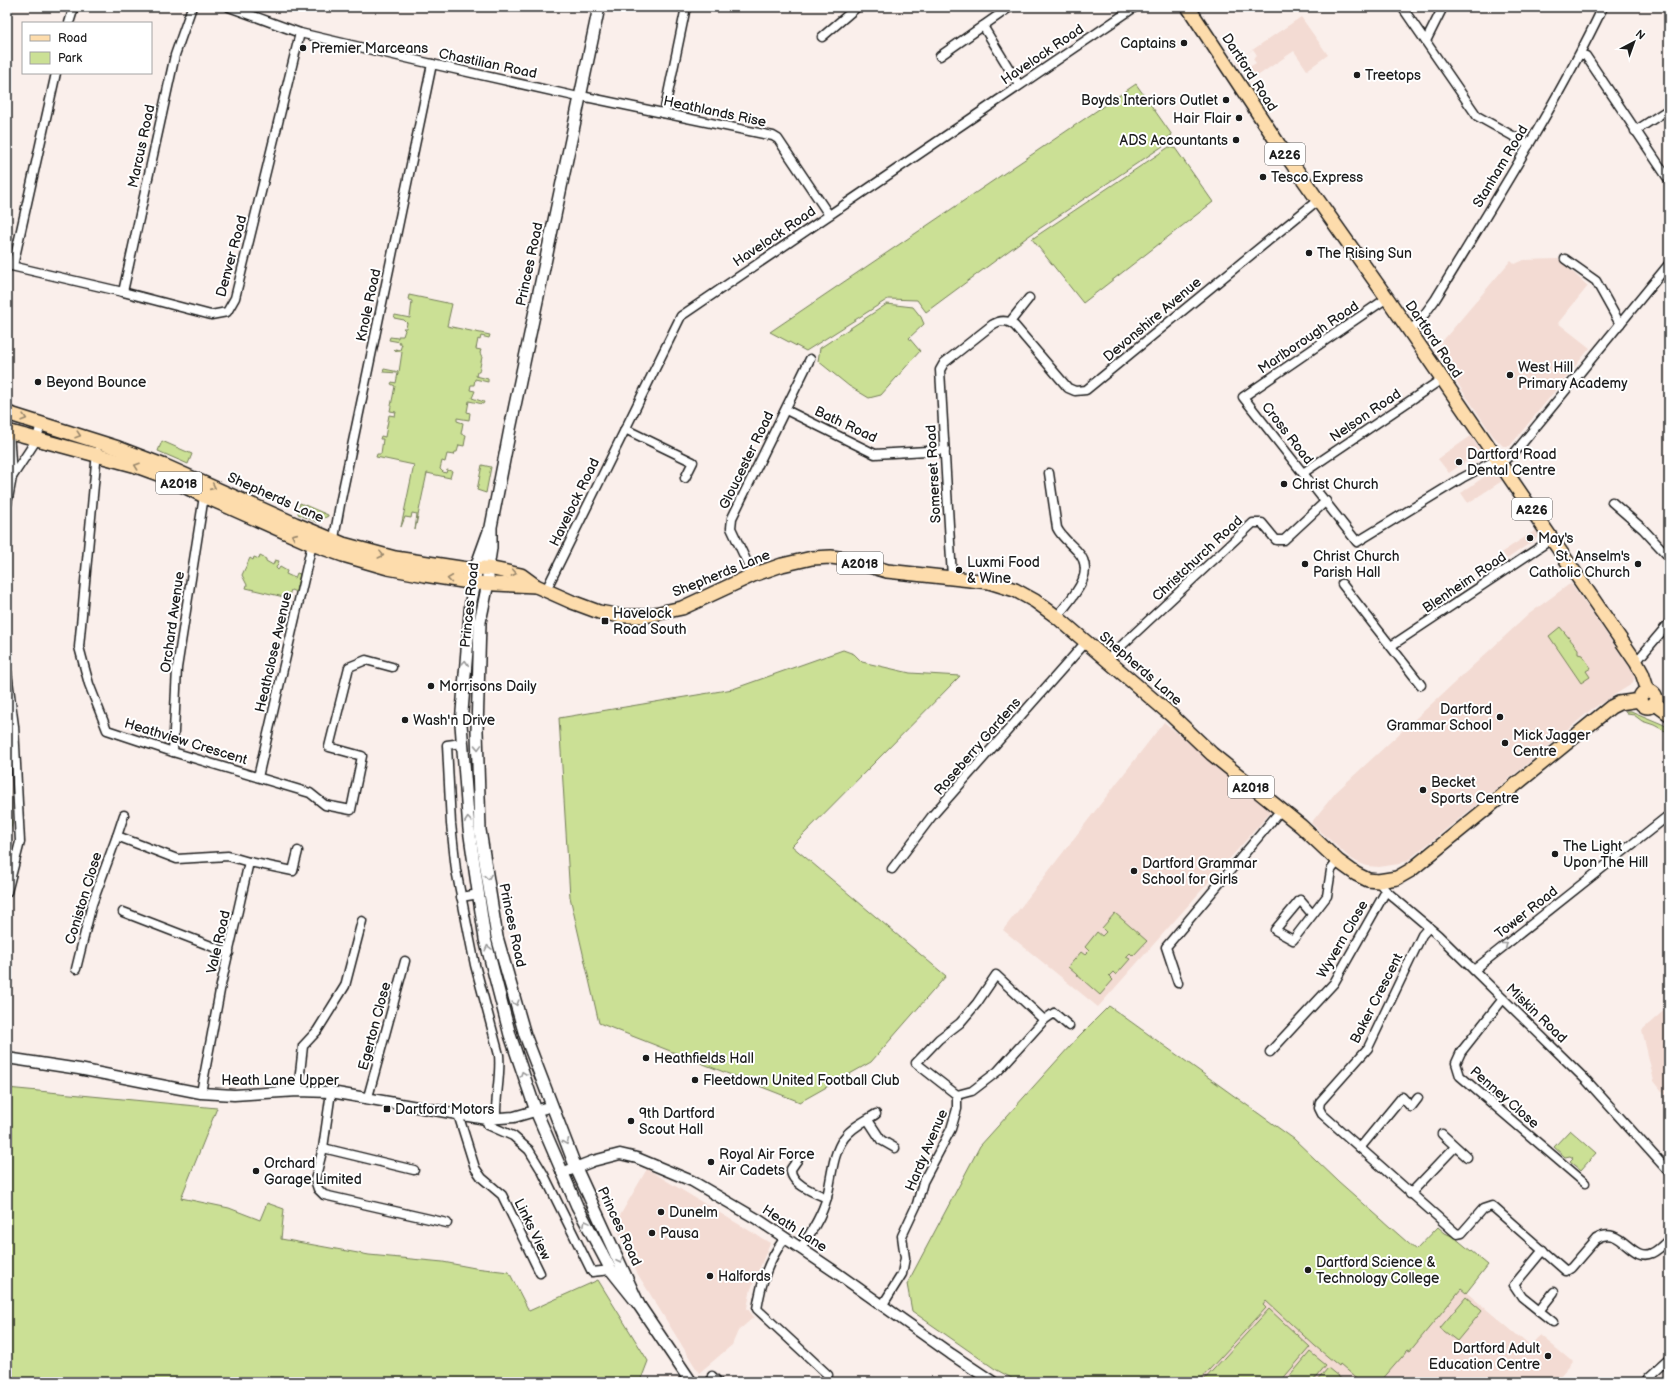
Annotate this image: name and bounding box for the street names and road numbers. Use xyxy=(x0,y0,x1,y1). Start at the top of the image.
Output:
street label: Havelock Road xyxy=(998,21,1087,88)
street label: Dartford Road xyxy=(1218,30,1281,114)
street label: Chastilian Road xyxy=(437,45,539,82)
street label: Heathlands Rise xyxy=(662,92,768,131)
street label: Marcus Road xyxy=(124,103,159,189)
street label: Stanham Road xyxy=(1469,122,1532,211)
road number: A226 xyxy=(1265,143,1305,165)
street label: Havelock Road xyxy=(730,203,819,270)
street label: Denver Road xyxy=(212,213,251,299)
street label: Princes Road xyxy=(512,221,547,308)
street label: Knole Road xyxy=(352,267,384,343)
street label: Devonshire Avenue xyxy=(1100,274,1205,365)
street label: Marlborough Road xyxy=(1255,297,1362,377)
street label: Dartford Road xyxy=(1401,297,1466,381)
street label: Nelson Road xyxy=(1326,385,1404,445)
street label: Cross Road xyxy=(1258,399,1317,468)
street label: Bath Road xyxy=(812,403,880,446)
street label: Gloucester Road xyxy=(715,409,777,512)
street label: Somerset Road xyxy=(922,424,945,524)
street label: Havelock Road xyxy=(546,455,603,549)
street label: Shepherds Lane xyxy=(225,469,327,526)
road number: A2018 xyxy=(156,472,202,494)
road number: A226 xyxy=(1512,498,1552,520)
street label: Christchurch Road xyxy=(1149,512,1246,605)
street label: Shepherds Lane xyxy=(670,546,773,601)
street label: Blenheim Road xyxy=(1419,548,1509,617)
road number: A2018 xyxy=(837,552,883,574)
street label: Princes Road xyxy=(457,562,482,648)
street label: Orchard Avenue xyxy=(157,570,188,674)
street label: Heathclose Avenue xyxy=(251,590,296,714)
street label: Shepherds Lane xyxy=(1096,628,1185,709)
street label: Roseberry Gardens xyxy=(930,694,1024,799)
street label: Heathview Crescent xyxy=(122,715,250,769)
road number: A2018 xyxy=(1228,776,1274,798)
street label: Coniston Close xyxy=(61,850,106,946)
street label: Princes Road xyxy=(495,882,530,969)
street label: Tower Road xyxy=(1491,883,1561,942)
street label: Wyvern Close xyxy=(1313,897,1372,981)
street label: Vale Road xyxy=(203,909,234,975)
street label: Baker Crescent xyxy=(1346,950,1407,1046)
street label: Egerton Close xyxy=(355,980,394,1072)
street label: Miskin Road xyxy=(1503,980,1571,1047)
street label: Penney Close xyxy=(1467,1063,1543,1132)
street label: Heath Lane Upper xyxy=(221,1072,340,1089)
street label: Hardy Avenue xyxy=(902,1107,951,1194)
street label: Princes Road xyxy=(594,1184,645,1268)
street label: Links View xyxy=(510,1196,555,1263)
street label: Heath Lane xyxy=(759,1201,830,1256)

